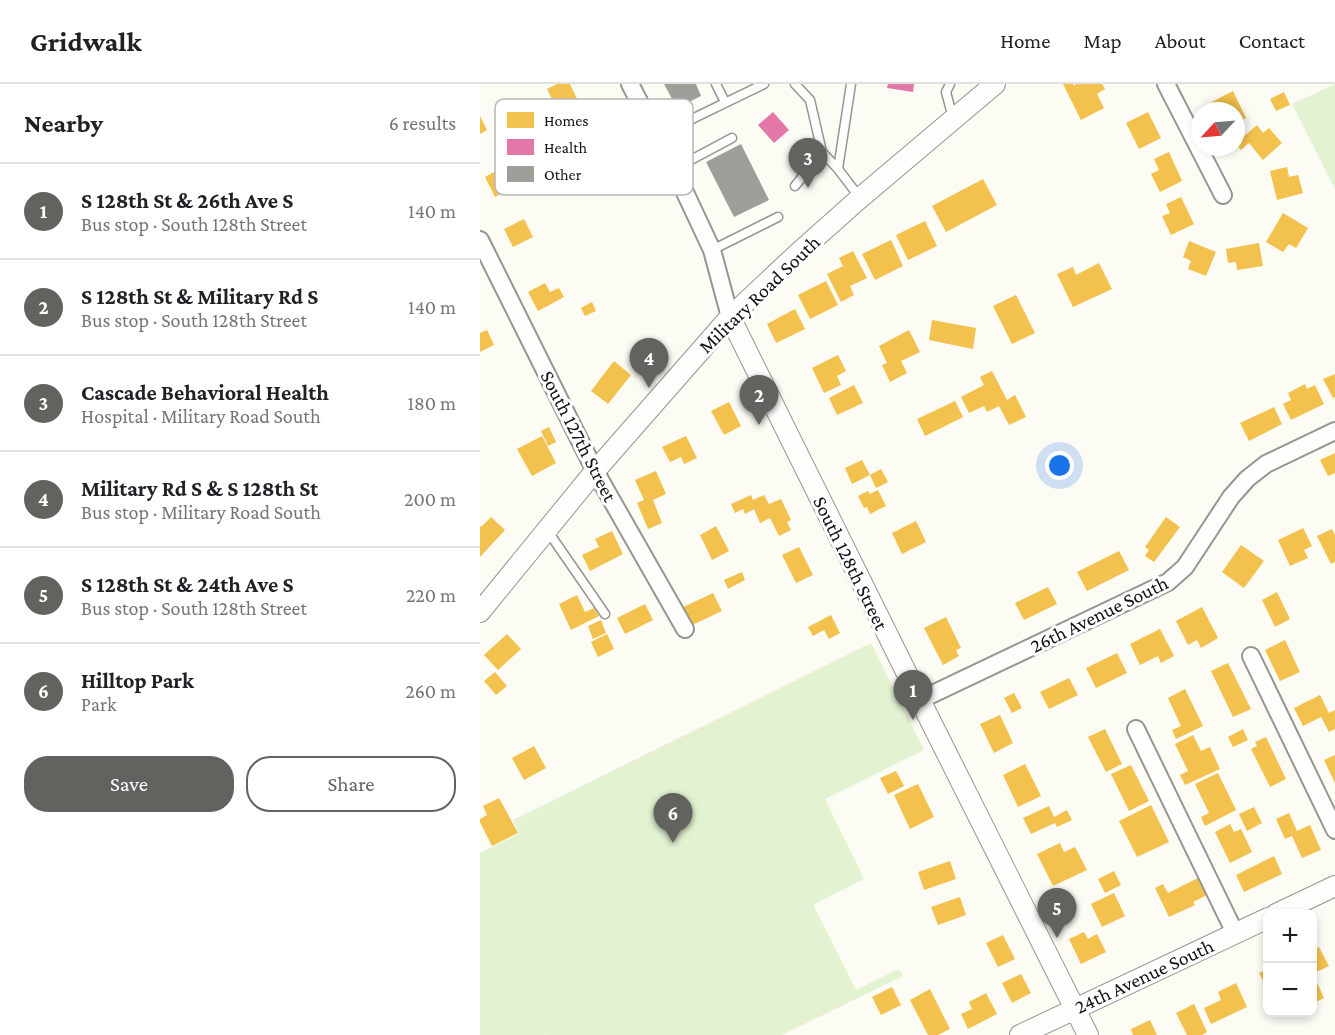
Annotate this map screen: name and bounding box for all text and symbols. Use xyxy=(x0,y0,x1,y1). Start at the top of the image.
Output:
text: Gridwalk xyxy=(30,26,142,57)
text: Home xyxy=(1000,29,1050,53)
text: Map xyxy=(1083,29,1122,53)
text: About xyxy=(1155,29,1206,53)
text: Contact xyxy=(1239,29,1305,53)
legend xyxy=(495,99,693,195)
north arrow xyxy=(1191,102,1245,156)
text: Nearby xyxy=(24,109,103,138)
text: 6 results xyxy=(389,112,456,134)
text: Homes xyxy=(544,112,589,129)
pin: 3 xyxy=(788,138,828,188)
text: Health xyxy=(544,139,587,156)
text: Other xyxy=(544,166,582,183)
text: S 128th St & 26th Ave S xyxy=(81,188,293,213)
text: 1 xyxy=(40,200,47,222)
text: 140 m xyxy=(408,200,456,222)
text: Bus stop · South 128th Street xyxy=(81,213,307,235)
street label: Military Road South xyxy=(694,230,825,358)
text: S 128th St & Military Rd S xyxy=(81,284,318,309)
text: 2 xyxy=(38,296,49,318)
text: 140 m xyxy=(408,296,456,318)
text: Bus stop · South 128th Street xyxy=(81,309,307,331)
pin: 4 xyxy=(630,338,668,388)
street label: South 127th Street xyxy=(537,367,622,505)
pin: 2 xyxy=(740,376,778,425)
text: Cascade Behavioral Health xyxy=(81,380,329,405)
text: 3 xyxy=(39,392,48,414)
text: 180 m xyxy=(407,392,456,414)
text: Hospital · Military Road South xyxy=(81,405,321,427)
your location xyxy=(1045,451,1074,480)
text: Military Rd S & S 128th St xyxy=(81,476,318,501)
text: 4 xyxy=(38,488,49,510)
text: 200 m xyxy=(404,488,456,510)
street label: South 128th Street xyxy=(809,493,893,634)
text: Bus stop · Military Road South xyxy=(81,501,321,523)
street label: 26th Avenue South xyxy=(1026,571,1172,657)
text: S 128th St & 24th Ave S xyxy=(81,572,293,597)
text: 5 xyxy=(39,584,48,606)
text: 220 m xyxy=(406,584,456,606)
text: Bus stop · South 128th Street xyxy=(81,597,307,619)
text: Hilltop Park xyxy=(81,668,194,693)
pin: 1 xyxy=(894,670,932,720)
text: 6 xyxy=(38,680,49,702)
text: 260 m xyxy=(405,680,456,702)
text: Park xyxy=(81,693,117,715)
button: Save xyxy=(24,756,234,812)
button: Share xyxy=(246,756,456,812)
pin: 6 xyxy=(654,794,692,843)
pin: 5 xyxy=(1038,888,1076,938)
map controls xyxy=(1263,909,1317,1017)
button: + xyxy=(1263,909,1317,963)
street label: 24th Avenue South xyxy=(1071,934,1217,1018)
button: − xyxy=(1263,963,1317,1017)

